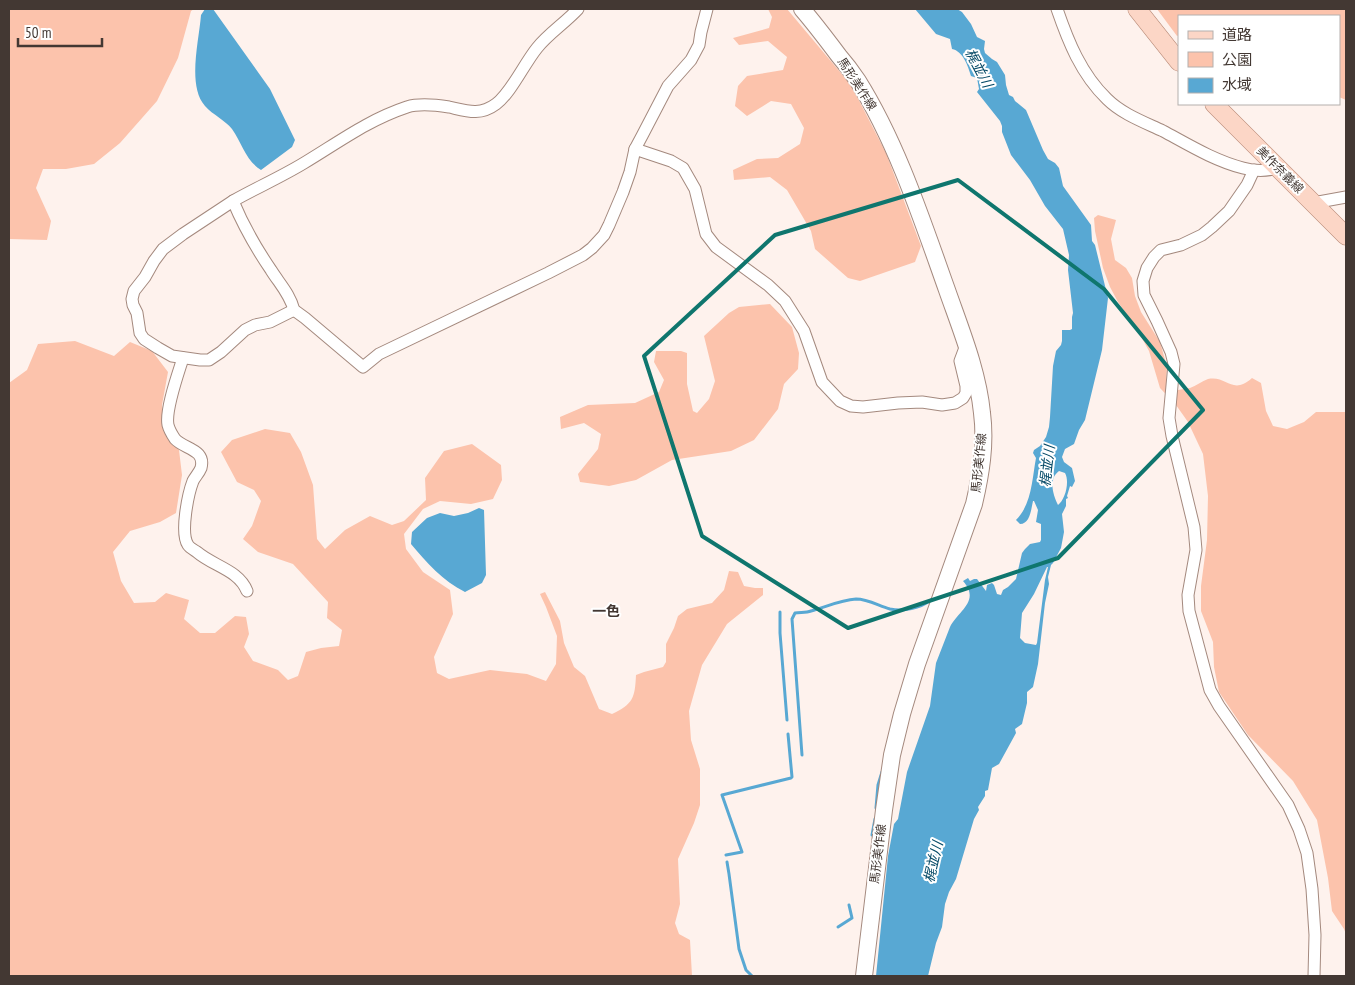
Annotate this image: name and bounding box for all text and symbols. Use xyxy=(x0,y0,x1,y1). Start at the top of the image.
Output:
scale bar xyxy=(18,15,101,47)
legend xyxy=(1178,15,1340,105)
text: 50 m xyxy=(25,23,51,42)
text: 道路 xyxy=(1222,25,1252,44)
water label: 梶並川 xyxy=(961,45,998,93)
text: 公園 xyxy=(1222,50,1252,69)
street label: 馬形美作線 xyxy=(835,54,880,113)
text: 水域 xyxy=(1222,75,1252,94)
street label: 美作奈義線 xyxy=(1254,143,1307,196)
street label: 馬形美作線 xyxy=(968,432,989,494)
water label: 梶並川 xyxy=(1036,442,1059,488)
district label: 一色 xyxy=(592,602,620,620)
street label: 馬形美作線 xyxy=(866,823,889,885)
water label: 梶並川 xyxy=(920,838,947,884)

